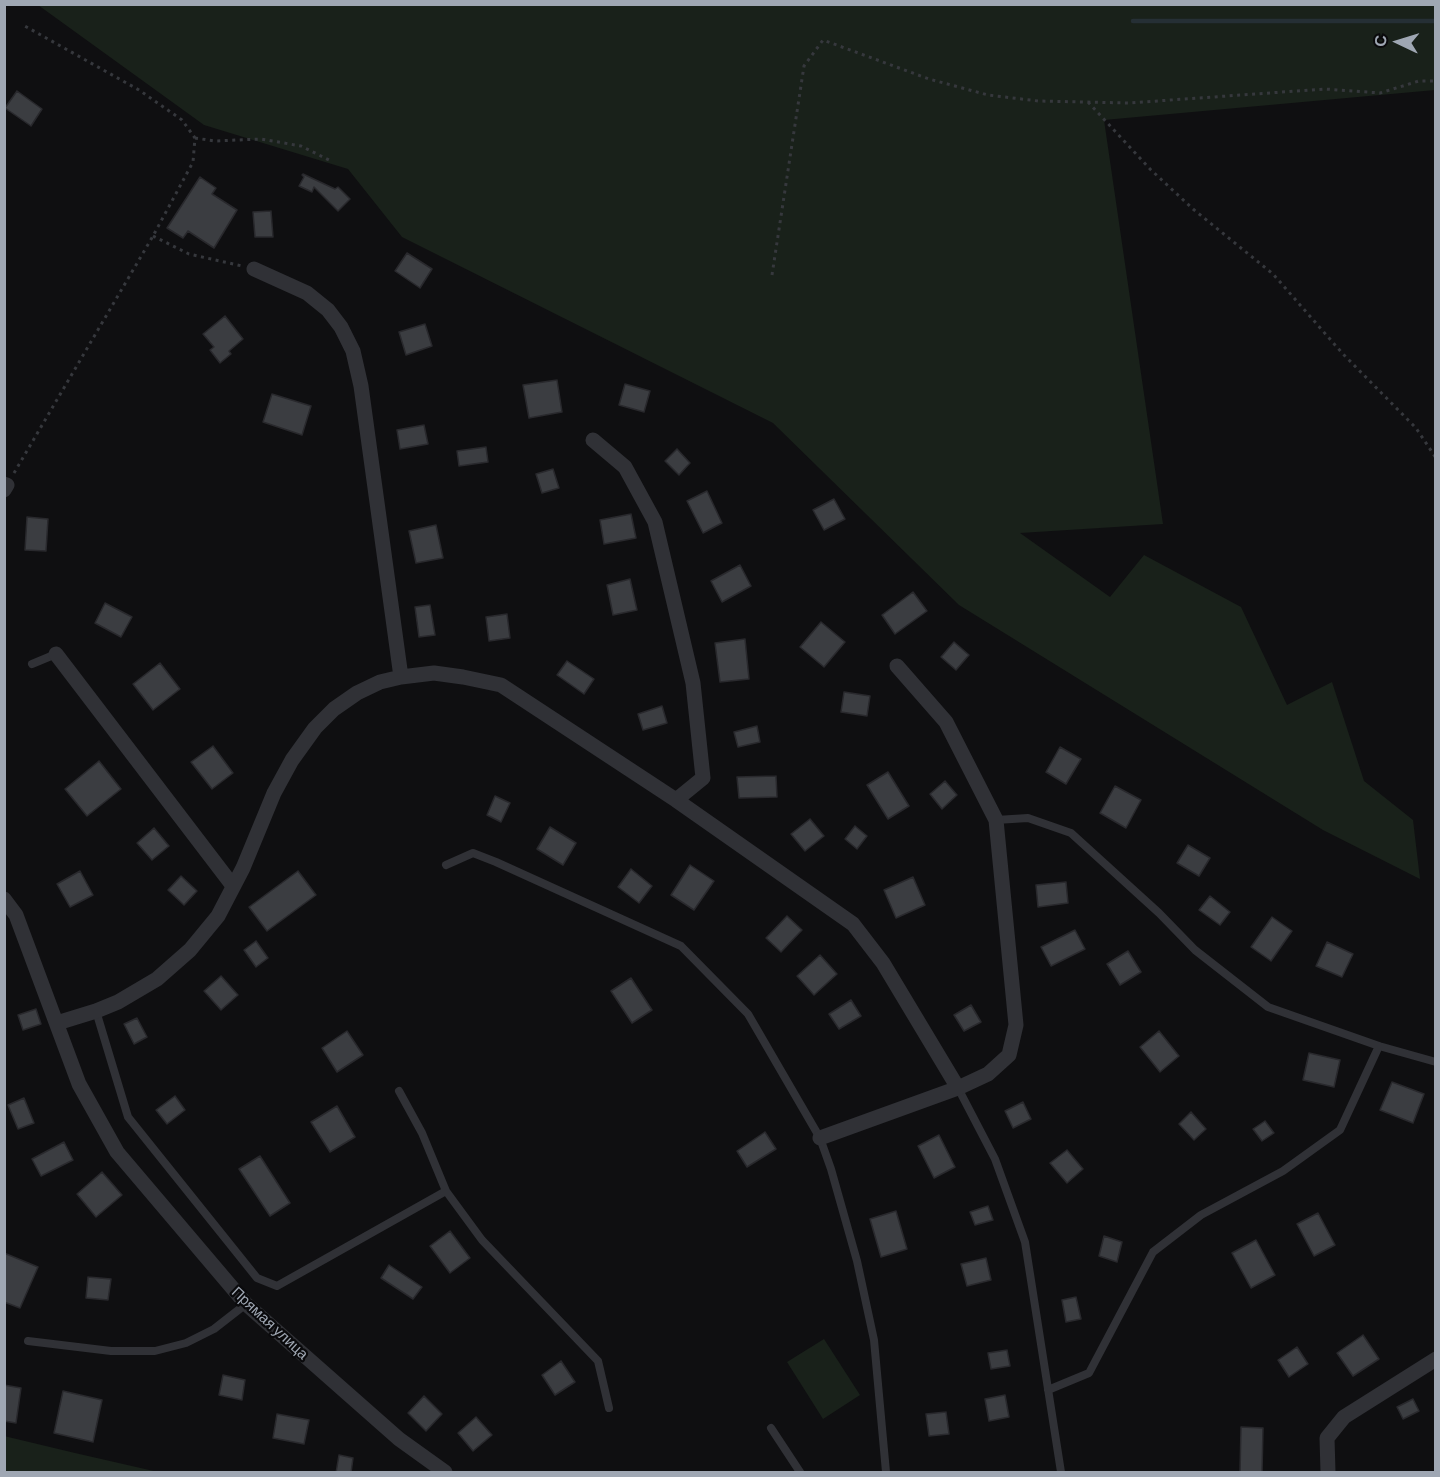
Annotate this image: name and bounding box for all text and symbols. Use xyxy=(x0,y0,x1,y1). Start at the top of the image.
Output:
north arrow xyxy=(1368,12,1428,72)
text: С xyxy=(1370,34,1389,47)
street label: Прямая улица xyxy=(228,1283,312,1363)

